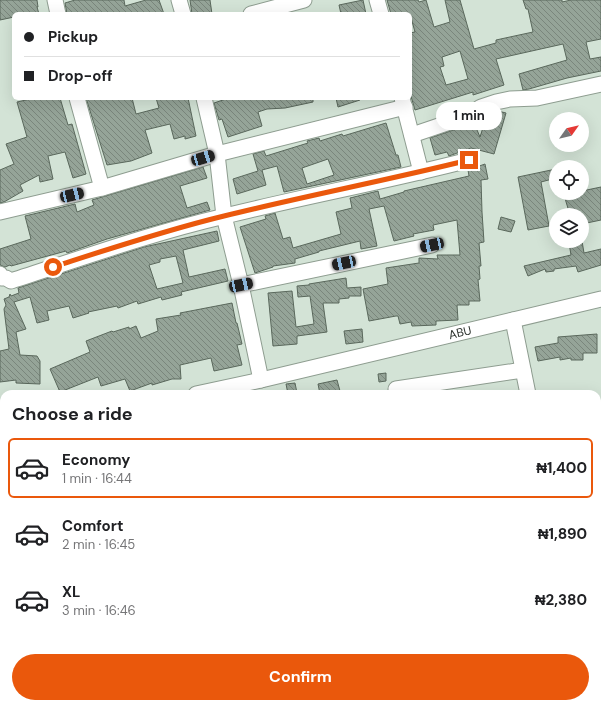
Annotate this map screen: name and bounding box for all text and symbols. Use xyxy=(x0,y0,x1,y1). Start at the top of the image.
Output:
text: Pickup xyxy=(48,27,98,47)
text: Drop-off xyxy=(48,66,113,86)
callout: 1 min xyxy=(436,102,502,130)
text: 1 min xyxy=(453,107,485,124)
north arrow xyxy=(549,112,589,152)
map controls xyxy=(549,112,589,248)
car xyxy=(190,149,216,167)
route end xyxy=(460,151,478,169)
button: locate xyxy=(549,160,589,200)
car xyxy=(59,186,85,204)
button: layers xyxy=(549,208,589,248)
car xyxy=(419,237,445,253)
car xyxy=(331,255,357,271)
route start xyxy=(44,258,62,276)
car xyxy=(228,277,254,293)
street label: ABU xyxy=(447,322,473,343)
text: Choose a ride xyxy=(12,402,133,426)
icon: car xyxy=(14,450,50,486)
text: Economy xyxy=(62,450,130,470)
text: ₦1,400 xyxy=(536,458,587,478)
text: 1 min · 16:44 xyxy=(62,470,132,487)
icon: car xyxy=(14,516,50,552)
text: Comfort xyxy=(62,516,123,536)
text: ₦1,890 xyxy=(538,524,587,544)
text: 2 min · 16:45 xyxy=(62,536,135,553)
icon: car xyxy=(14,582,50,618)
text: XL xyxy=(62,582,80,602)
text: ₦2,380 xyxy=(535,590,587,610)
text: 3 min · 16:46 xyxy=(62,602,136,619)
button: Confirm xyxy=(12,654,589,700)

